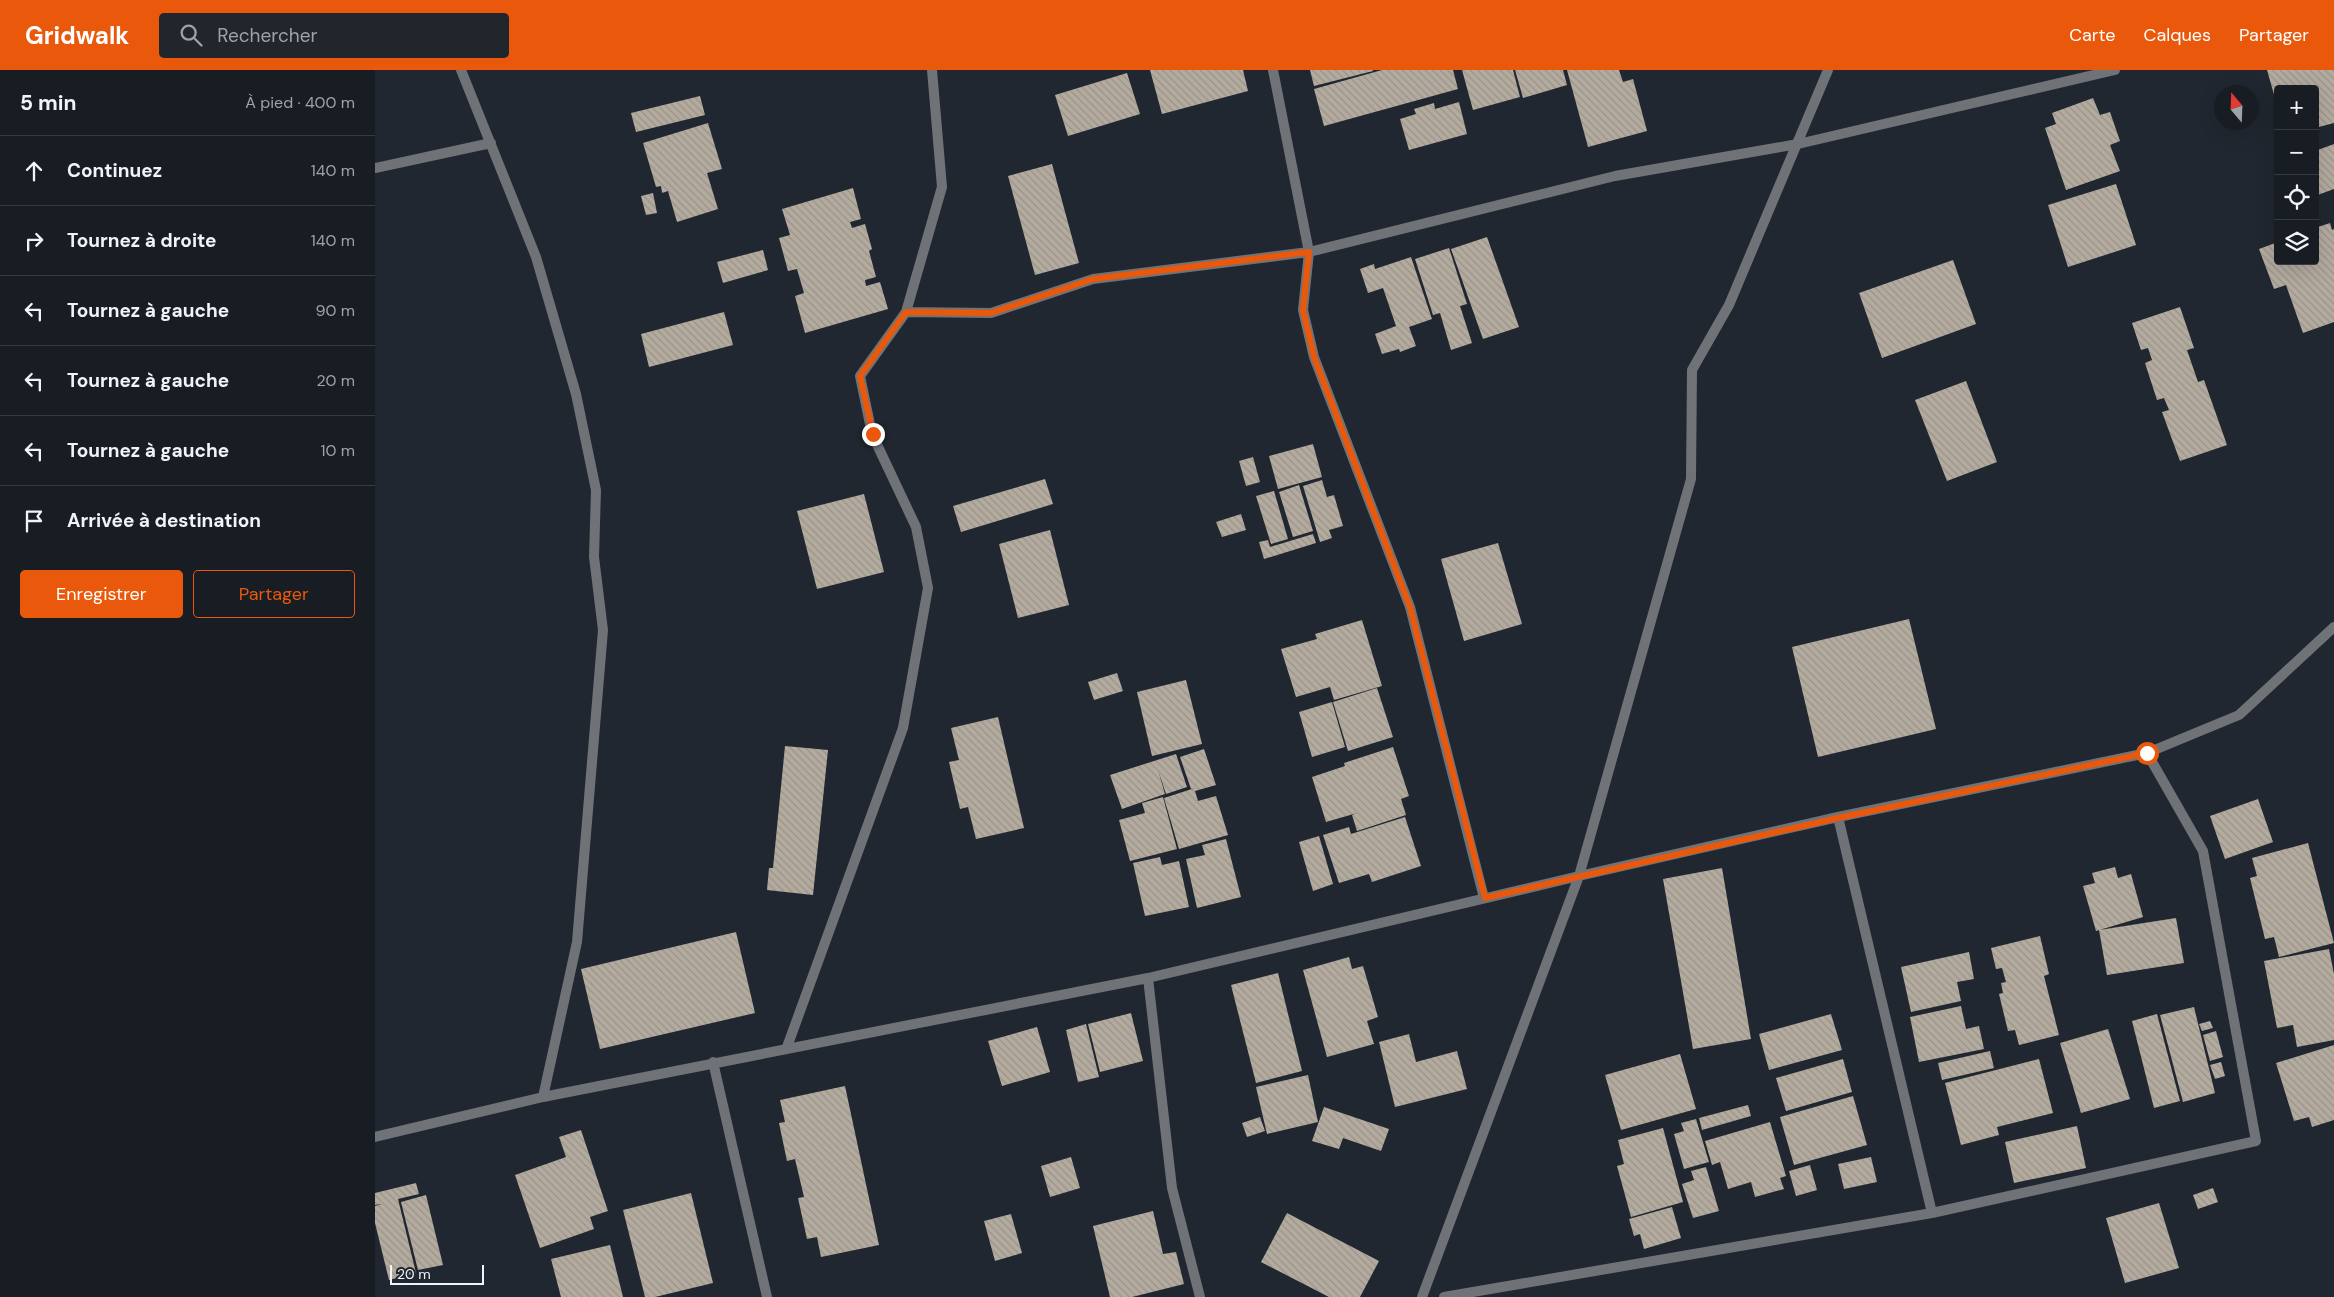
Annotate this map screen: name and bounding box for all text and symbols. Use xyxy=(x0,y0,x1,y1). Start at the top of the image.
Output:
search box xyxy=(159,13,509,58)
text: Gridwalk xyxy=(25,20,129,51)
icon: search xyxy=(177,21,205,49)
text: Rechercher xyxy=(217,23,318,48)
text: Carte xyxy=(2069,23,2116,47)
text: Calques xyxy=(2144,23,2211,47)
text: Partager xyxy=(2239,23,2309,47)
north arrow xyxy=(2214,85,2259,130)
map controls xyxy=(2274,85,2319,265)
button: + xyxy=(2274,85,2319,130)
text: 5 min xyxy=(20,89,76,117)
text: À pied · 400 m xyxy=(245,92,355,113)
button: − xyxy=(2274,130,2319,175)
icon: ahead xyxy=(20,157,48,185)
text: Continuez xyxy=(67,158,162,183)
text: 140 m xyxy=(311,160,355,181)
button: locate xyxy=(2274,175,2319,220)
button: layers xyxy=(2274,220,2319,265)
icon: right xyxy=(20,227,48,255)
text: Tournez à droite xyxy=(67,228,217,253)
text: 140 m xyxy=(311,230,355,251)
icon: left xyxy=(20,297,48,325)
text: Tournez à gauche xyxy=(67,298,229,323)
text: 90 m xyxy=(315,300,355,321)
icon: left xyxy=(20,367,48,395)
text: Tournez à gauche xyxy=(67,368,229,393)
text: 20 m xyxy=(316,370,355,391)
route end xyxy=(862,423,885,446)
icon: left xyxy=(20,437,48,465)
text: Tournez à gauche xyxy=(67,438,229,463)
text: 10 m xyxy=(321,440,355,461)
icon: arrive xyxy=(20,507,48,535)
text: Arrivée à destination xyxy=(67,508,261,533)
button: Enregistrer xyxy=(20,570,183,618)
button: Partager xyxy=(193,570,355,618)
route start xyxy=(2136,742,2159,765)
scale bar xyxy=(390,1262,484,1285)
text: 20 m xyxy=(397,1265,431,1283)

